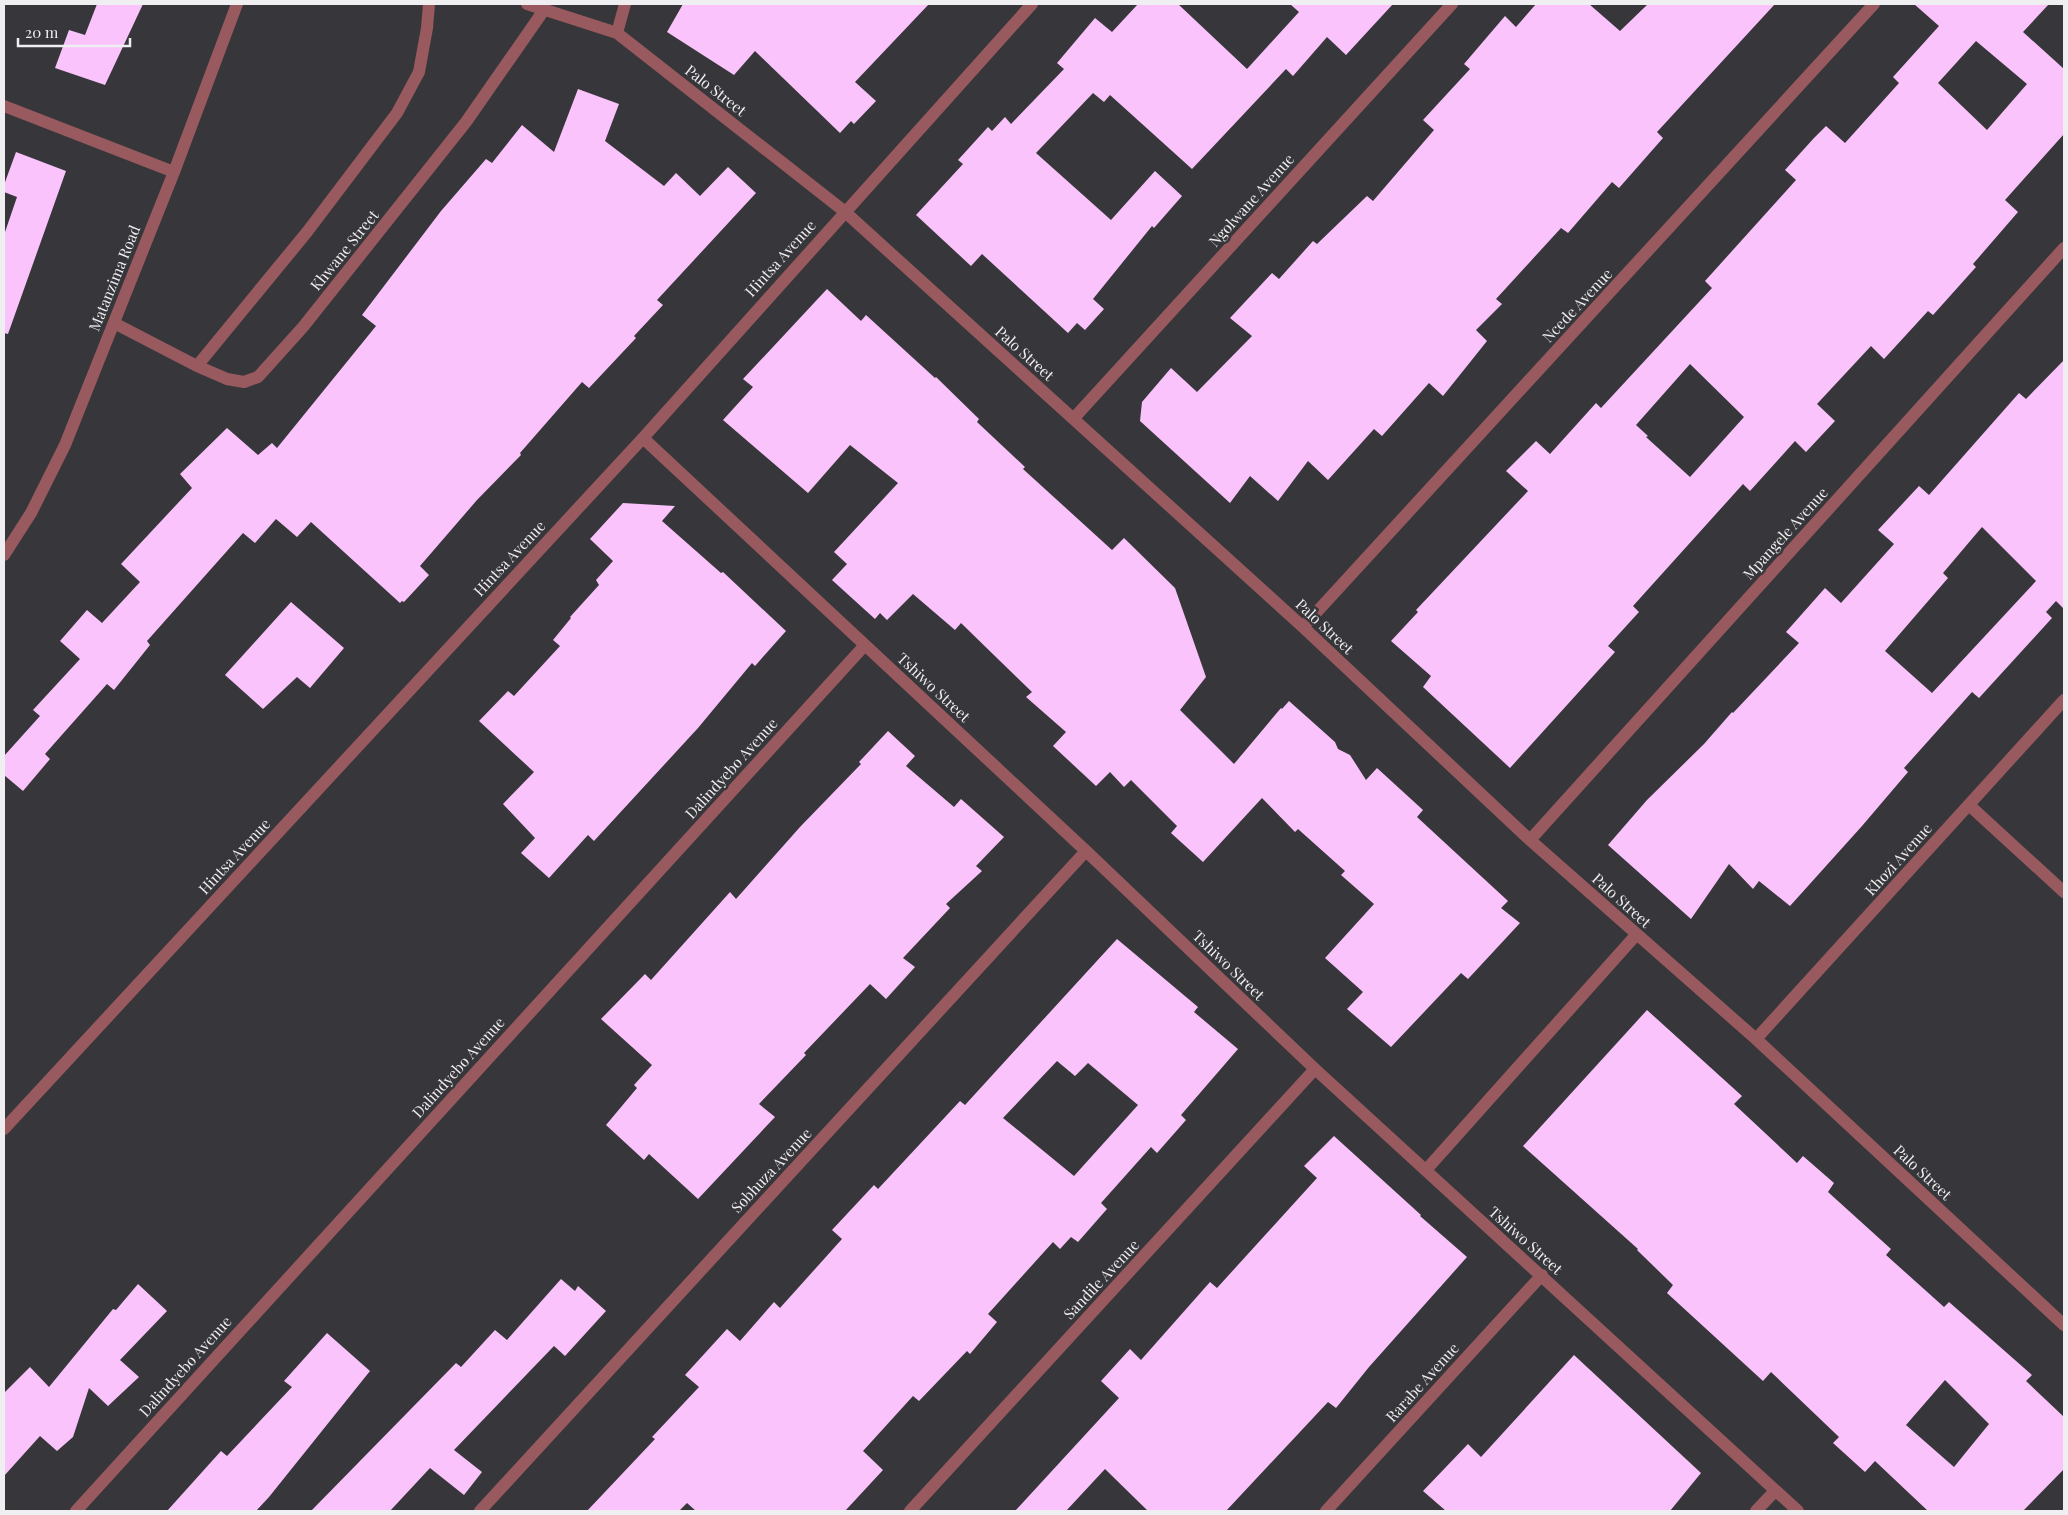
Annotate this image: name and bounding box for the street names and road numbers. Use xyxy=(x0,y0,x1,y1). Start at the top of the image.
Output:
street label: Palo Street xyxy=(681,60,751,121)
street label: Ngolwane Avenue xyxy=(1204,149,1298,251)
street label: Khwane Street xyxy=(305,205,383,294)
street label: Hintsa Avenue xyxy=(740,215,820,301)
street label: Matanzima Road xyxy=(84,222,144,334)
street label: Ncede Avenue xyxy=(1538,264,1616,346)
street label: Palo Street xyxy=(991,321,1059,385)
street label: Mpangele Avenue xyxy=(1738,483,1832,583)
street label: Hintsa Avenue xyxy=(469,516,549,600)
street label: Palo Street xyxy=(1292,594,1359,659)
street label: Tshiwo Street xyxy=(893,648,975,726)
street label: Dalindyebo Avenue xyxy=(680,713,782,823)
street label: Hintsa Avenue xyxy=(194,814,274,898)
street label: Khozi Avenue xyxy=(1860,818,1936,900)
street label: Palo Street xyxy=(1588,868,1656,932)
street label: Tshiwo Street xyxy=(1189,926,1270,1005)
street label: Dalindyebo Avenue xyxy=(407,1012,509,1122)
street label: Sobhuza Avenue xyxy=(726,1123,816,1217)
street label: Palo Street xyxy=(1890,1140,1957,1205)
street label: Tshiwo Street xyxy=(1485,1202,1568,1279)
street label: Sandile Avenue xyxy=(1059,1235,1143,1323)
street label: Dalindyebo Avenue xyxy=(134,1311,236,1421)
street label: Rarabe Avenue xyxy=(1381,1338,1463,1426)

